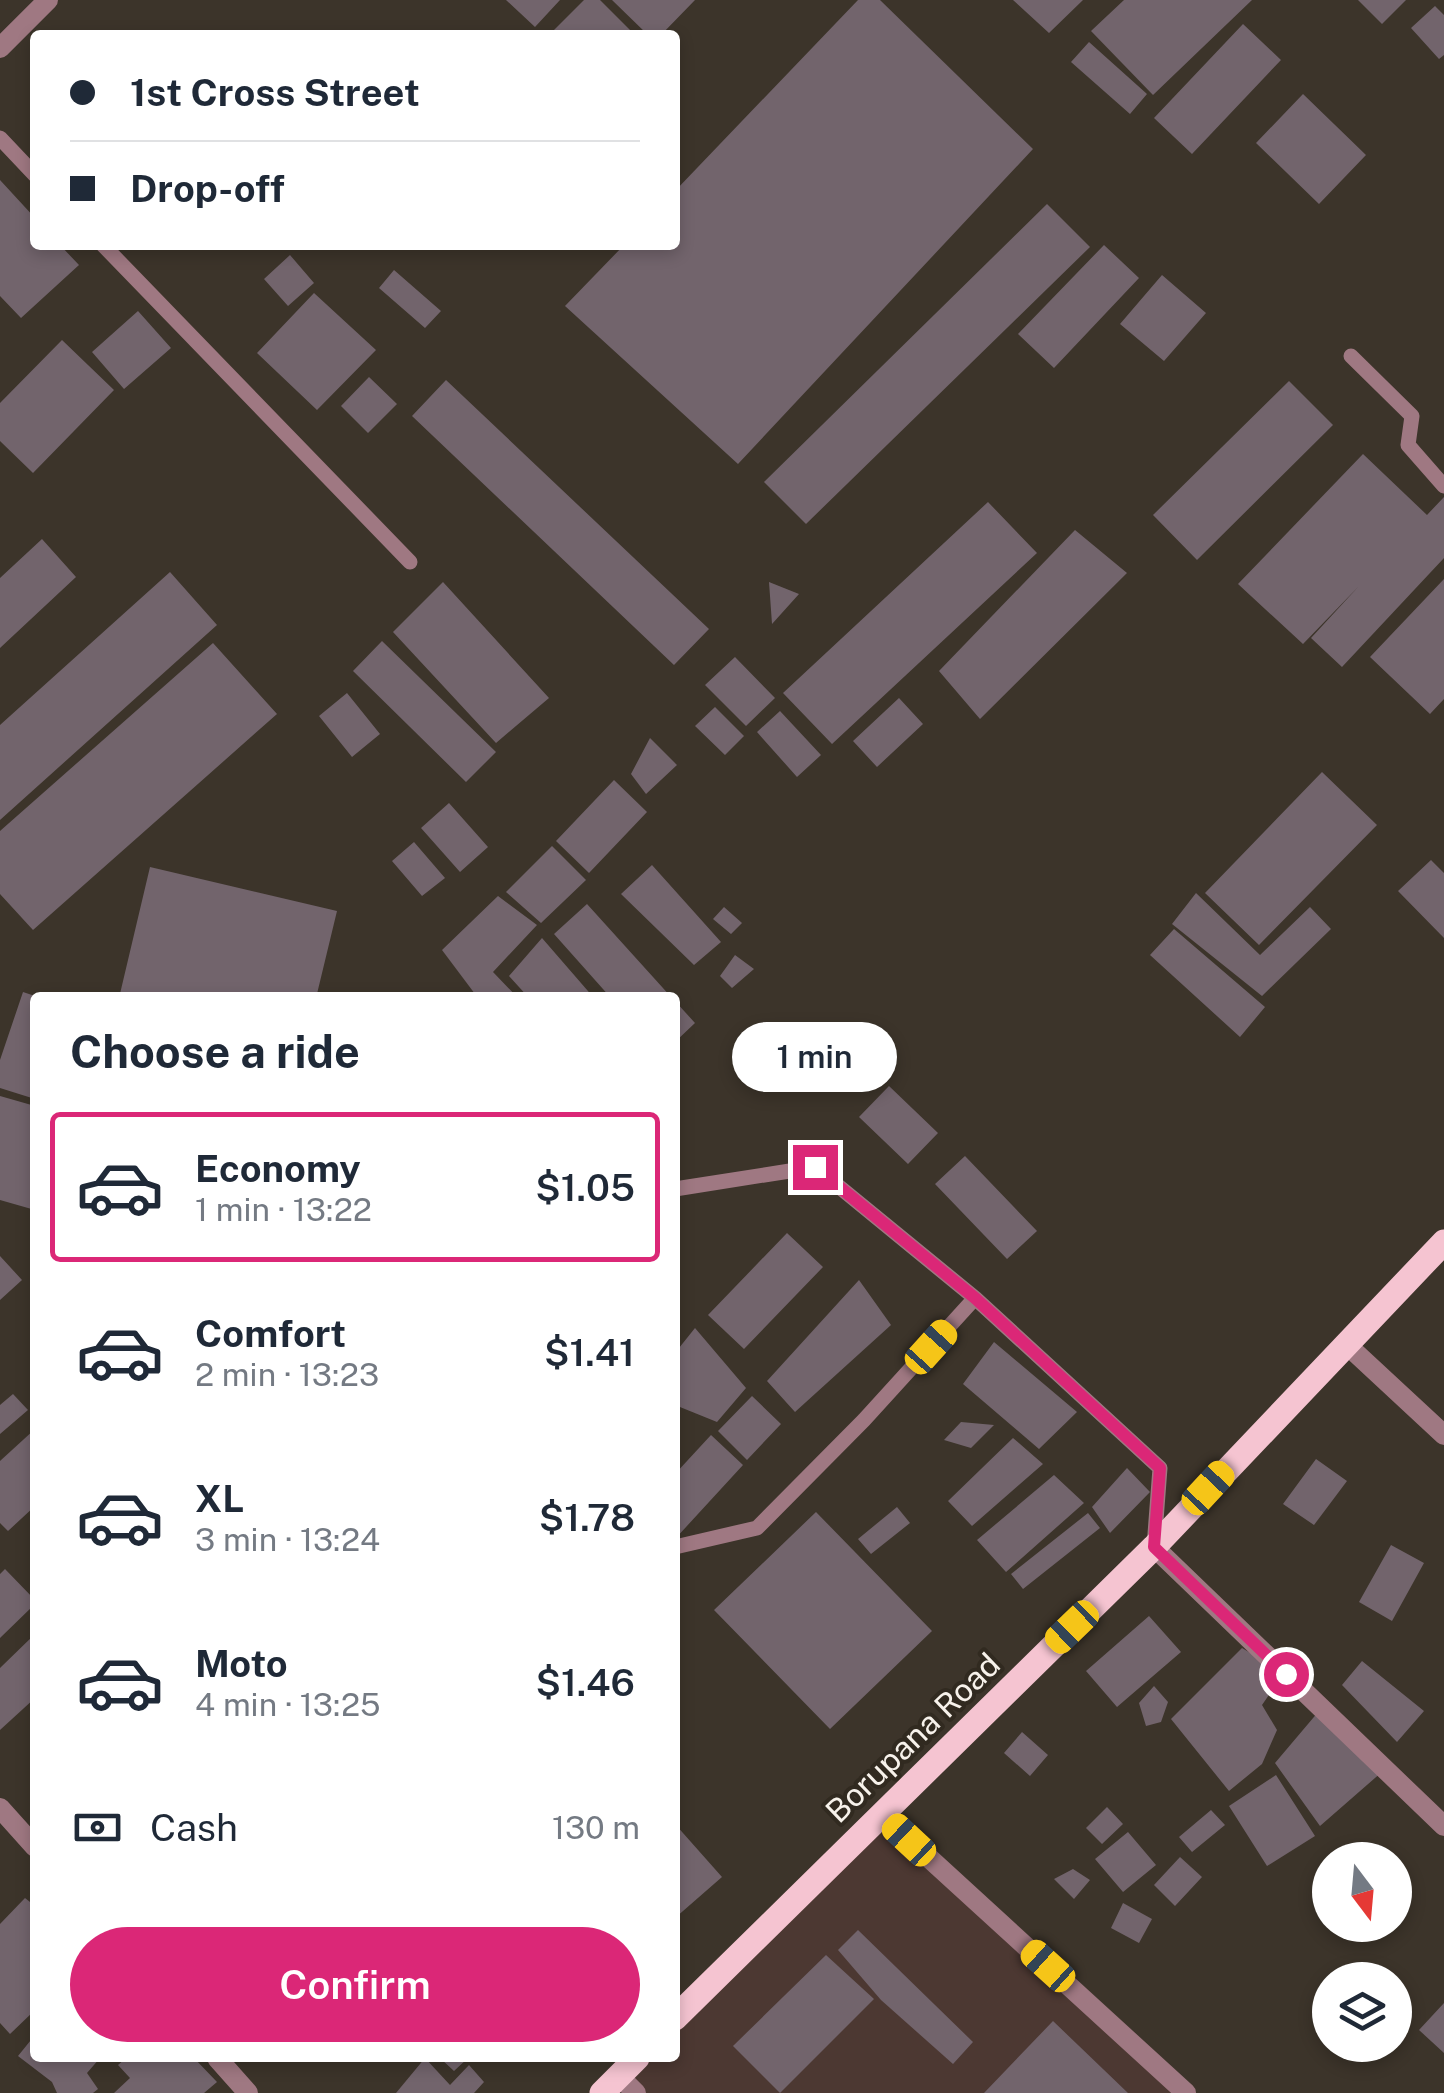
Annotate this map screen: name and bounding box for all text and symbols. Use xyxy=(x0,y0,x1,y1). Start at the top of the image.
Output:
text: 1st Cross Street xyxy=(130,70,420,115)
text: Drop-off xyxy=(130,166,285,211)
callout: 1 min xyxy=(732,1022,898,1092)
text: Choose a ride xyxy=(70,1025,360,1078)
text: 1 min xyxy=(776,1038,853,1075)
icon: car xyxy=(75,1142,165,1232)
route end xyxy=(793,1145,838,1190)
text: Economy xyxy=(195,1146,361,1191)
text: $1.05 xyxy=(535,1165,635,1210)
text: 1 min · 13:22 xyxy=(195,1191,372,1228)
icon: car xyxy=(75,1307,165,1397)
text: Comfort xyxy=(195,1311,346,1356)
car xyxy=(900,1315,962,1379)
text: $1.41 xyxy=(544,1330,635,1375)
text: 2 min · 13:23 xyxy=(195,1356,379,1393)
car xyxy=(1177,1456,1239,1520)
icon: car xyxy=(75,1472,165,1562)
text: XL xyxy=(195,1476,244,1521)
text: $1.78 xyxy=(539,1495,635,1540)
text: 3 min · 13:24 xyxy=(195,1521,380,1558)
car xyxy=(1040,1595,1104,1659)
icon: car xyxy=(75,1637,165,1727)
text: Moto xyxy=(195,1641,288,1686)
street label: Borupana Road xyxy=(818,1645,1007,1830)
route start xyxy=(1264,1652,1309,1697)
text: $1.46 xyxy=(535,1660,635,1705)
text: 4 min · 13:25 xyxy=(195,1686,380,1723)
icon: cash xyxy=(70,1800,125,1855)
text: Cash xyxy=(150,1805,238,1850)
text: 130 m xyxy=(552,1809,640,1846)
car xyxy=(877,1809,941,1871)
north arrow xyxy=(1312,1842,1412,1942)
map controls xyxy=(1312,1842,1412,2062)
button: Confirm xyxy=(70,1927,640,2042)
car xyxy=(1016,1935,1080,1997)
button: layers xyxy=(1312,1962,1412,2062)

